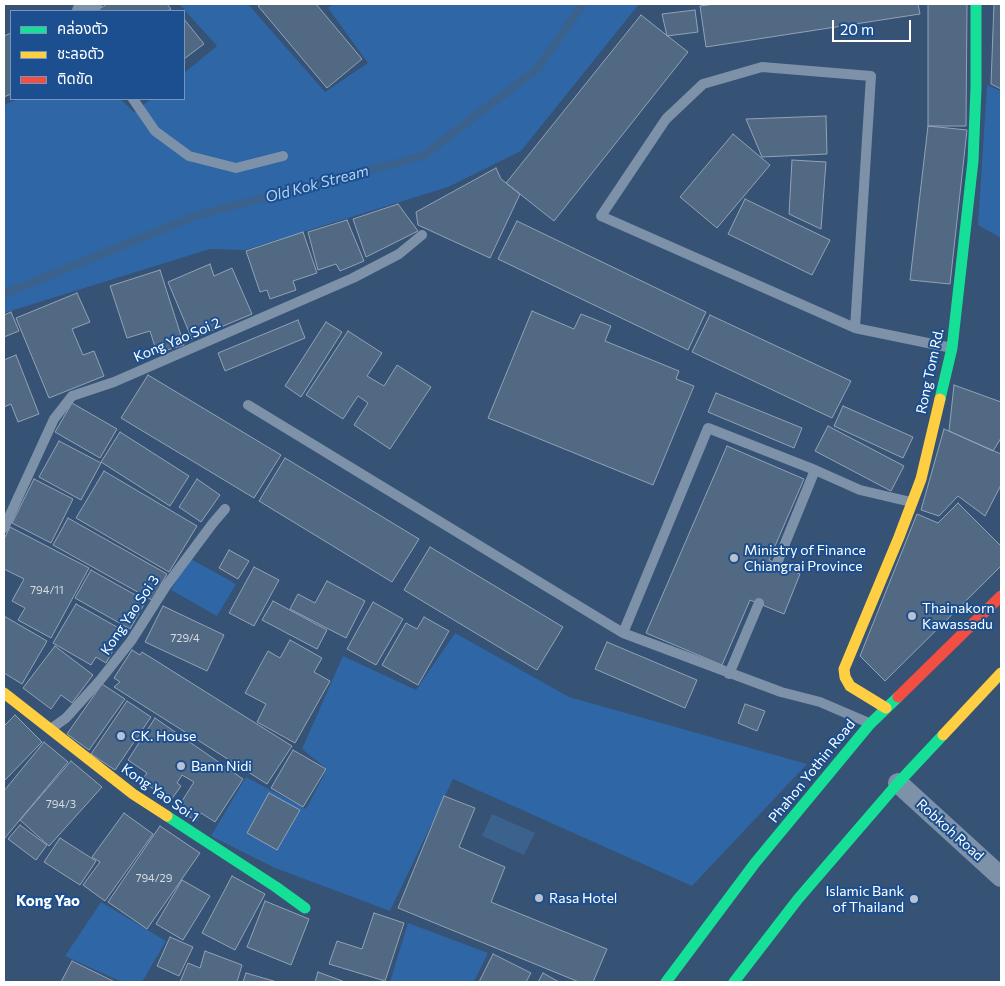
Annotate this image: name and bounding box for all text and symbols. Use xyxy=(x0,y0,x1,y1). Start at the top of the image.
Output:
legend xyxy=(10,10,185,100)
scale bar xyxy=(835,10,914,42)
text: คล่องตัว xyxy=(57,19,108,37)
text: 20 m xyxy=(840,20,874,38)
text: ชะลอตัว xyxy=(57,44,104,62)
text: ติดขัด xyxy=(57,69,93,87)
water label: Old Kok Stream xyxy=(263,162,371,206)
street label: Kong Yao Soi 2 xyxy=(131,314,223,366)
street label: Rong Tom Rd. xyxy=(913,327,947,415)
place label: Ministry of Finance Chiangrai Province xyxy=(744,542,866,574)
marker: Ministry of Finance Chiangrai Province xyxy=(728,552,740,564)
street label: Kong Yao Soi 3 xyxy=(97,572,163,658)
house number: 794/11 xyxy=(30,583,64,597)
place label: Thainakorn Kawassadu xyxy=(922,600,995,632)
marker: Thainakorn Kawassadu xyxy=(906,610,918,622)
house number: 729/4 xyxy=(171,631,199,645)
street label: Phahon Yothin Road xyxy=(765,716,859,826)
place label: CK. House xyxy=(131,728,196,744)
marker: CK. House xyxy=(115,730,127,742)
place label: Bann Nidi xyxy=(191,758,252,774)
street label: Kong Yao Soi 1 xyxy=(118,760,202,826)
marker: Bann Nidi xyxy=(175,760,187,772)
street label: Robkoh Road xyxy=(913,795,987,865)
house number: 794/3 xyxy=(46,797,76,811)
house number: 794/29 xyxy=(136,871,172,885)
place label: Islamic Bank of Thailand xyxy=(825,883,904,916)
place label: Rasa Hotel xyxy=(549,890,617,906)
district label: Kong Yao xyxy=(16,892,80,910)
marker: Rasa Hotel xyxy=(533,892,545,904)
marker: Islamic Bank of Thailand xyxy=(908,893,920,905)

